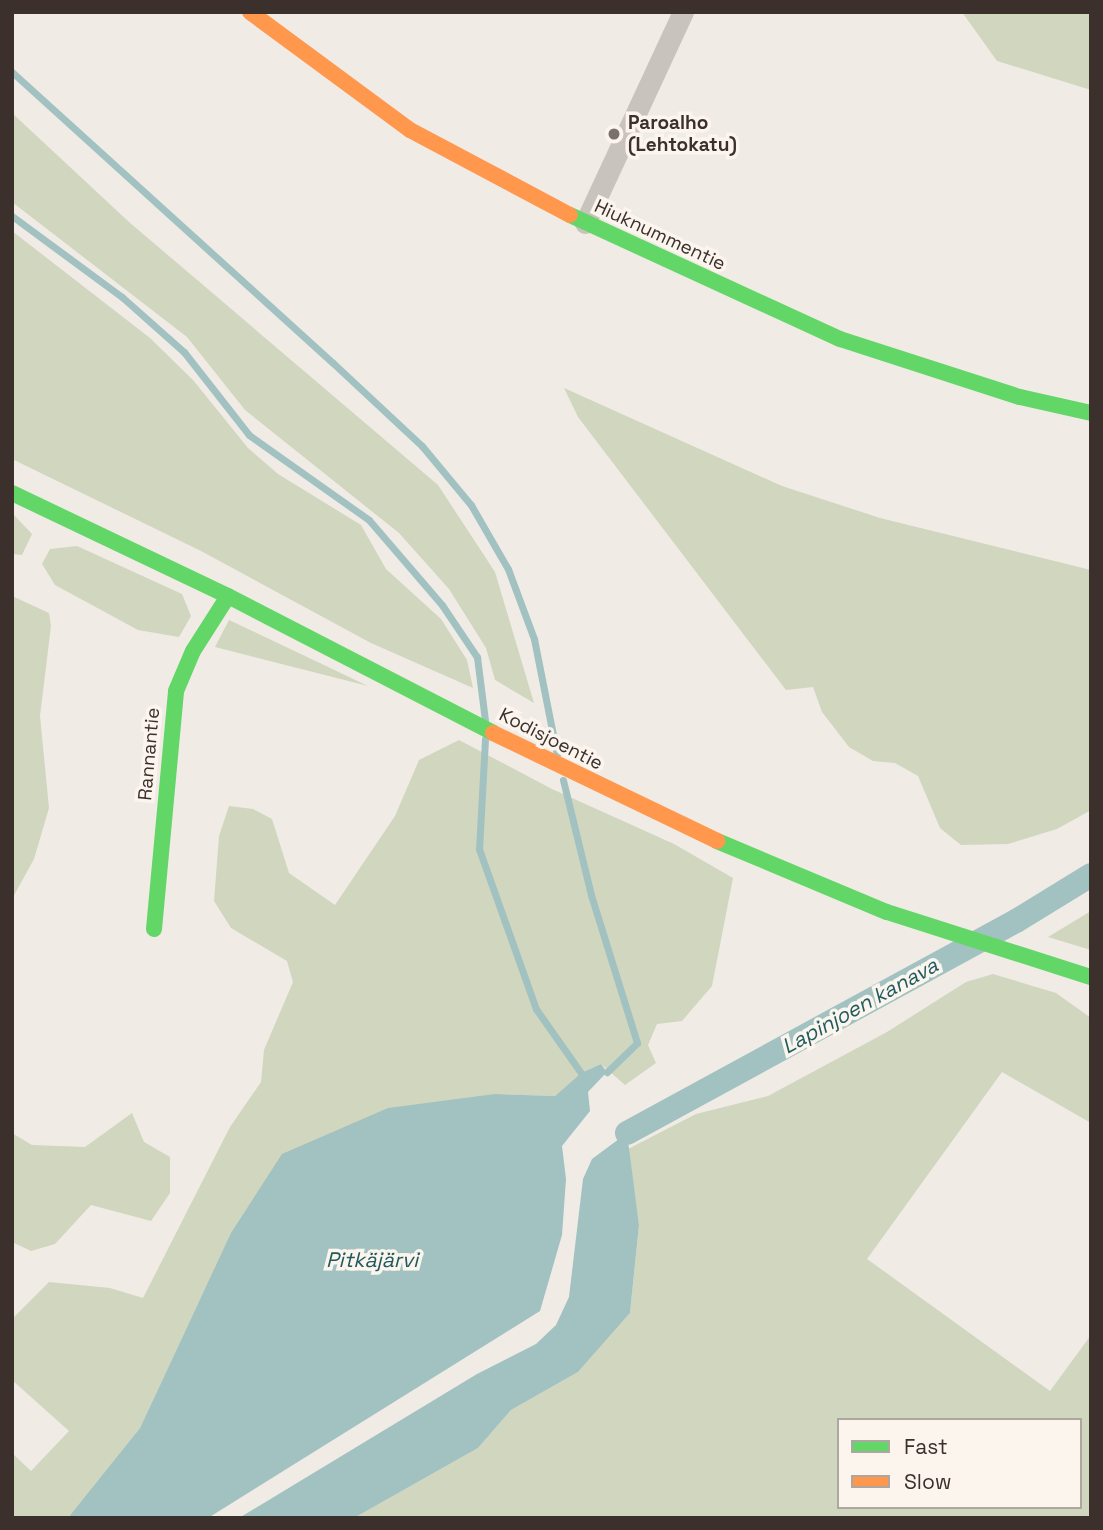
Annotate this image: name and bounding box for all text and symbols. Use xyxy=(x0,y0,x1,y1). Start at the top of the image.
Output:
place label: Paroalho (Lehtokatu) xyxy=(628,112,737,156)
marker: Paroalho (Lehtokatu) xyxy=(606,126,622,142)
street label: Hiuknummentie xyxy=(591,195,729,275)
street label: Kodisjoentie xyxy=(495,703,607,775)
street label: Rannantie xyxy=(134,707,164,801)
water label: Lapinjoen kanava xyxy=(778,953,942,1059)
water label: Pitkäjärvi xyxy=(326,1247,418,1273)
legend xyxy=(837,1418,1082,1509)
text: Fast xyxy=(904,1433,948,1460)
text: Slow xyxy=(904,1468,952,1495)

